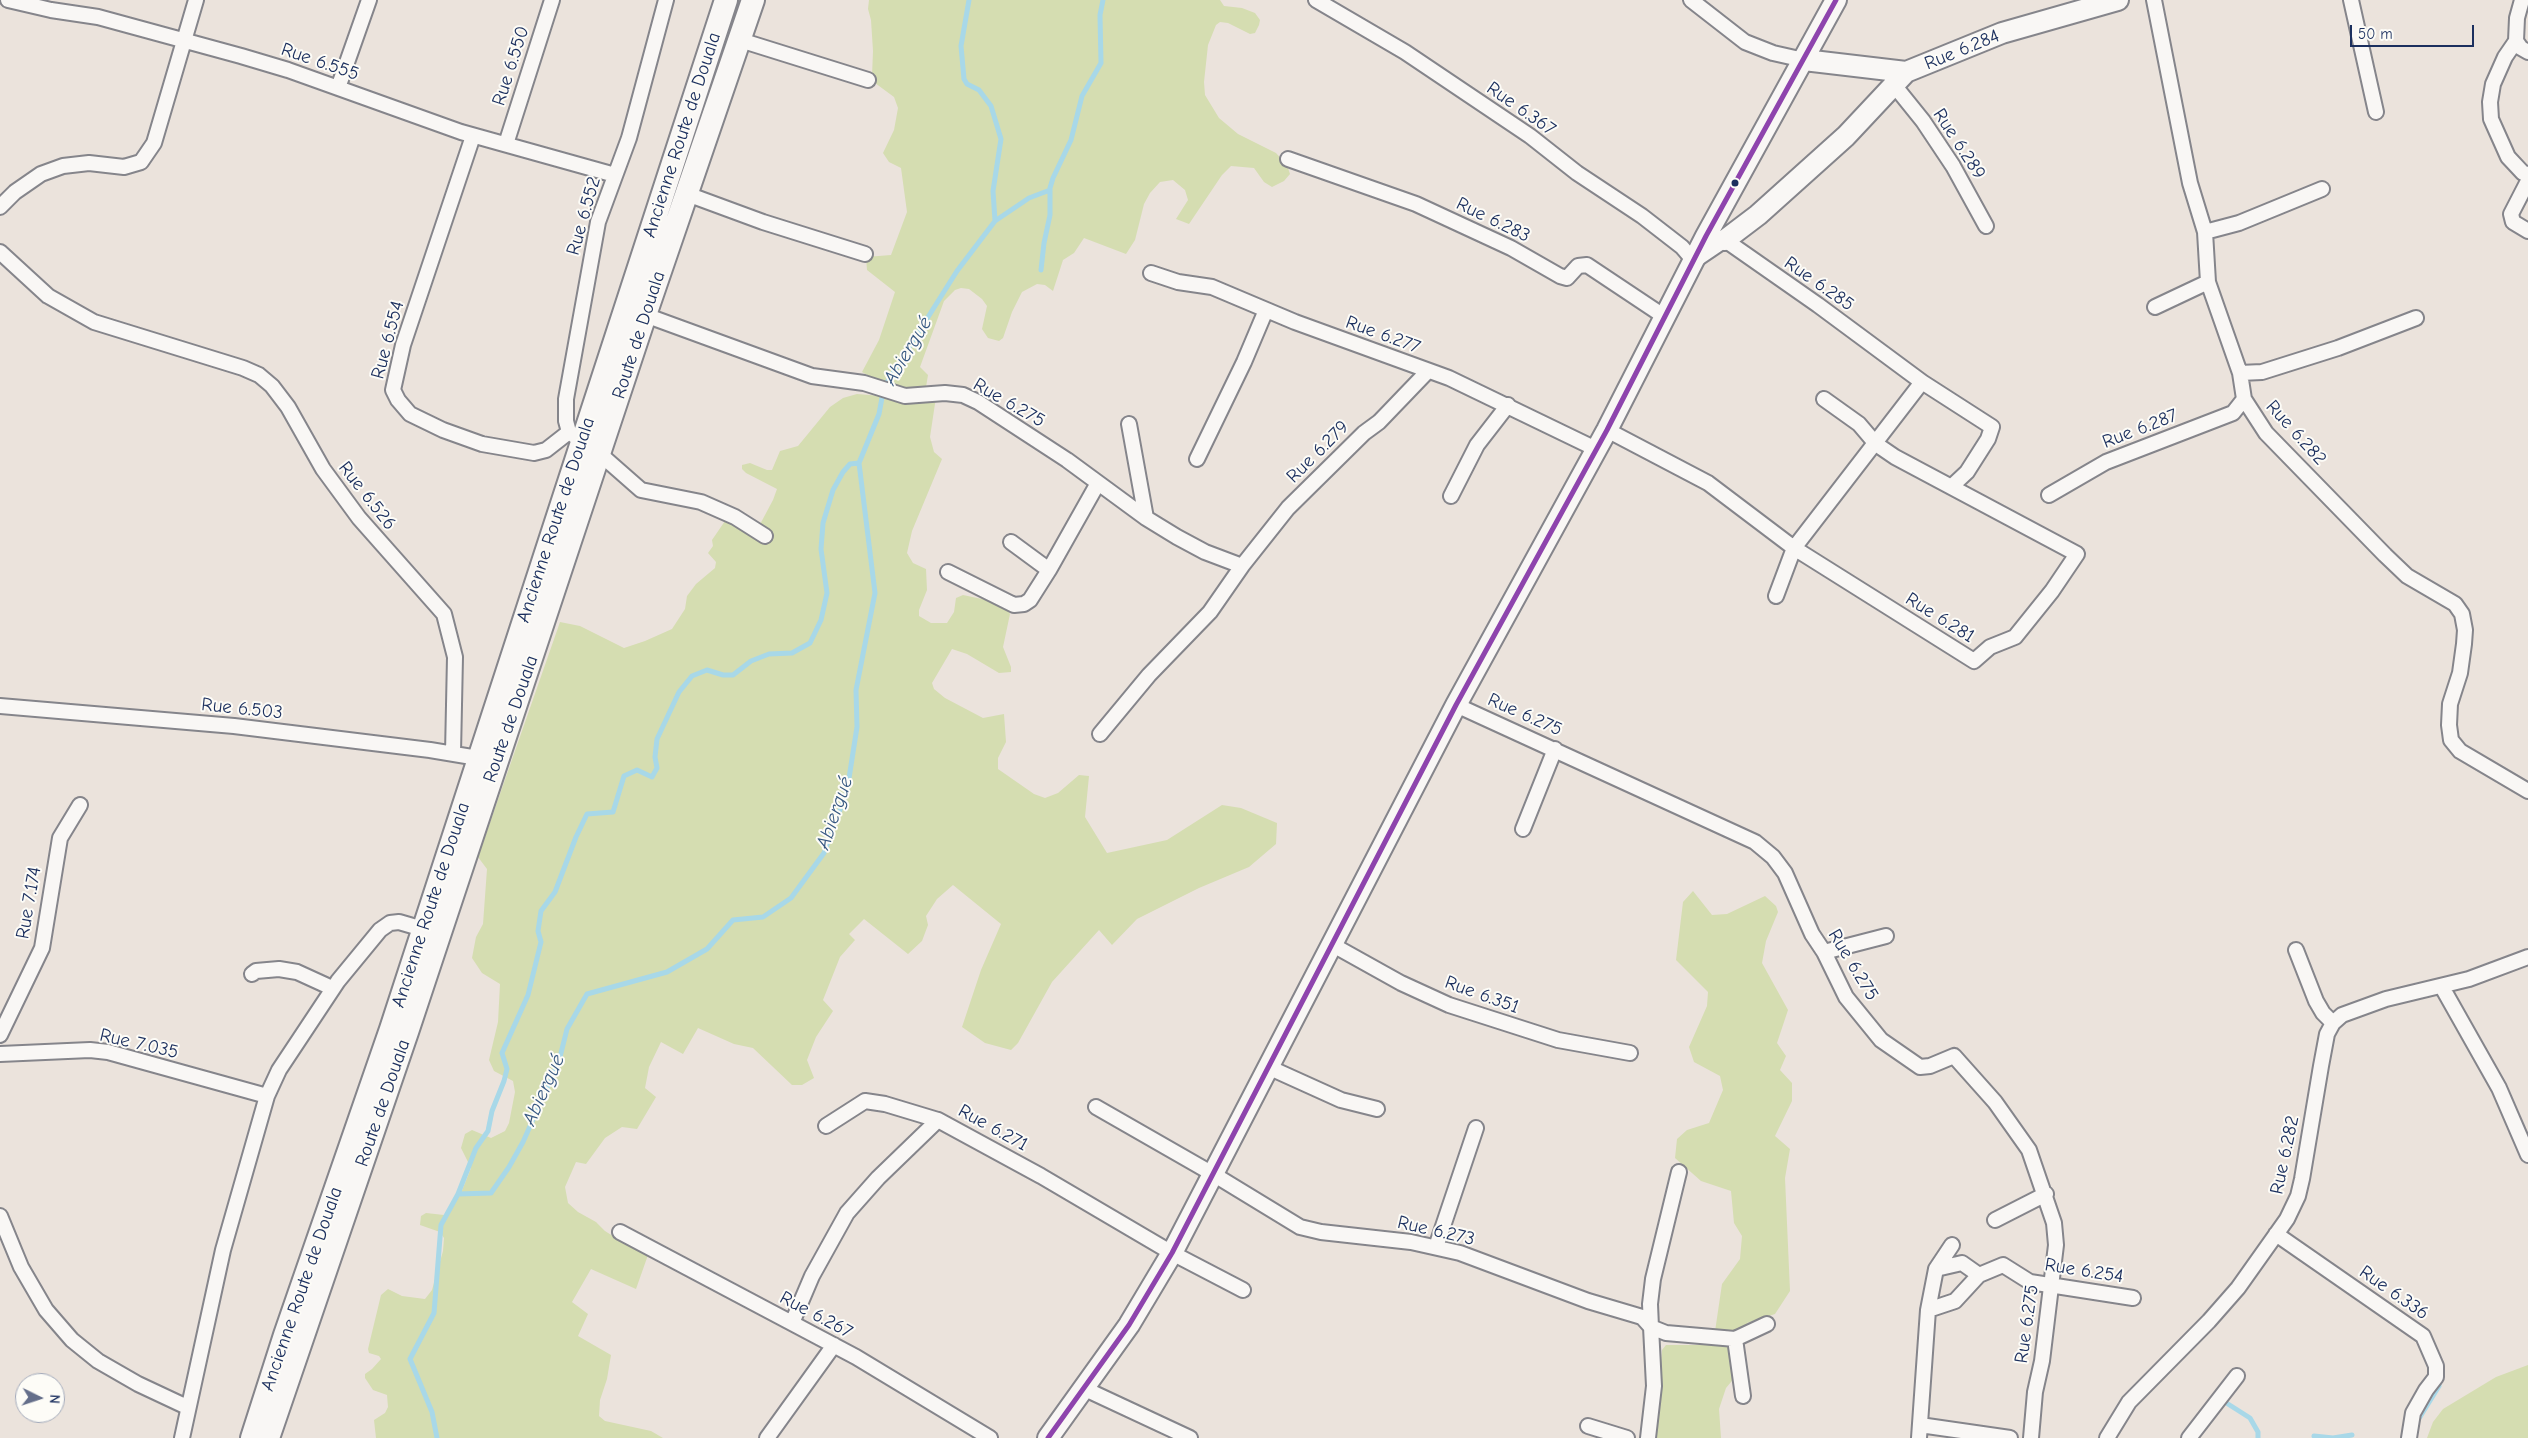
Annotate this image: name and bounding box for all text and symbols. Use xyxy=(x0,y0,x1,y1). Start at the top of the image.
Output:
scale bar xyxy=(2353,15,2477,47)
street label: Rue 6.550 xyxy=(487,23,535,109)
street label: Rue 6.284 xyxy=(1921,25,2003,75)
text: 50 m xyxy=(2358,25,2393,43)
street label: Ancienne Route de Douala xyxy=(638,30,726,240)
street label: Rue 6.555 xyxy=(278,38,362,86)
street label: Rue 6.367 xyxy=(1482,77,1560,141)
street label: Rue 6.289 xyxy=(1928,104,1990,184)
street label: Rue 6.552 xyxy=(562,174,606,258)
unlabelled marker xyxy=(1730,178,1740,188)
street label: Rue 6.283 xyxy=(1452,192,1534,248)
street label: Rue 6.285 xyxy=(1780,252,1858,316)
street label: Route de Douala xyxy=(608,268,670,402)
street label: Rue 6.554 xyxy=(367,298,409,382)
street label: Rue 6.277 xyxy=(1342,311,1424,359)
water label: Abiergué xyxy=(878,313,938,389)
street label: Rue 6.275 xyxy=(969,373,1049,433)
street label: Rue 6.282 xyxy=(2261,396,2331,470)
street label: Rue 6.287 xyxy=(2099,404,2181,454)
street label: Ancienne Route de Douala xyxy=(512,415,600,625)
street label: Rue 6.279 xyxy=(1282,416,1354,488)
street label: Rue 6.526 xyxy=(333,457,401,535)
street label: Rue 6.281 xyxy=(1901,588,1979,648)
street label: Route de Douala xyxy=(479,652,543,786)
street label: Rue 6.275 xyxy=(1484,688,1566,742)
street label: Rue 6.503 xyxy=(200,693,284,725)
water label: Abiergué xyxy=(811,773,859,853)
street label: Ancienne Route de Douala xyxy=(387,800,475,1010)
street label: Rue 7.174 xyxy=(11,865,47,941)
street label: Rue 6.275 xyxy=(1823,925,1883,1005)
street label: Rue 6.351 xyxy=(1442,971,1522,1019)
street label: Rue 7.035 xyxy=(97,1024,181,1064)
street label: Route de Douala xyxy=(351,1036,415,1170)
water label: Abiergué xyxy=(518,1051,570,1129)
street label: Rue 6.271 xyxy=(954,1099,1032,1157)
street label: Rue 6.282 xyxy=(2266,1114,2304,1196)
street label: Ancienne Route de Douala xyxy=(256,1184,348,1394)
street label: Rue 6.273 xyxy=(1395,1211,1477,1251)
street label: Rue 6.254 xyxy=(2043,1254,2125,1288)
street label: Rue 6.336 xyxy=(2355,1261,2433,1325)
street label: Rue 6.275 xyxy=(2010,1283,2044,1365)
street label: Rue 6.267 xyxy=(776,1286,856,1344)
north arrow xyxy=(15,1373,65,1423)
text: N xyxy=(46,1394,63,1404)

